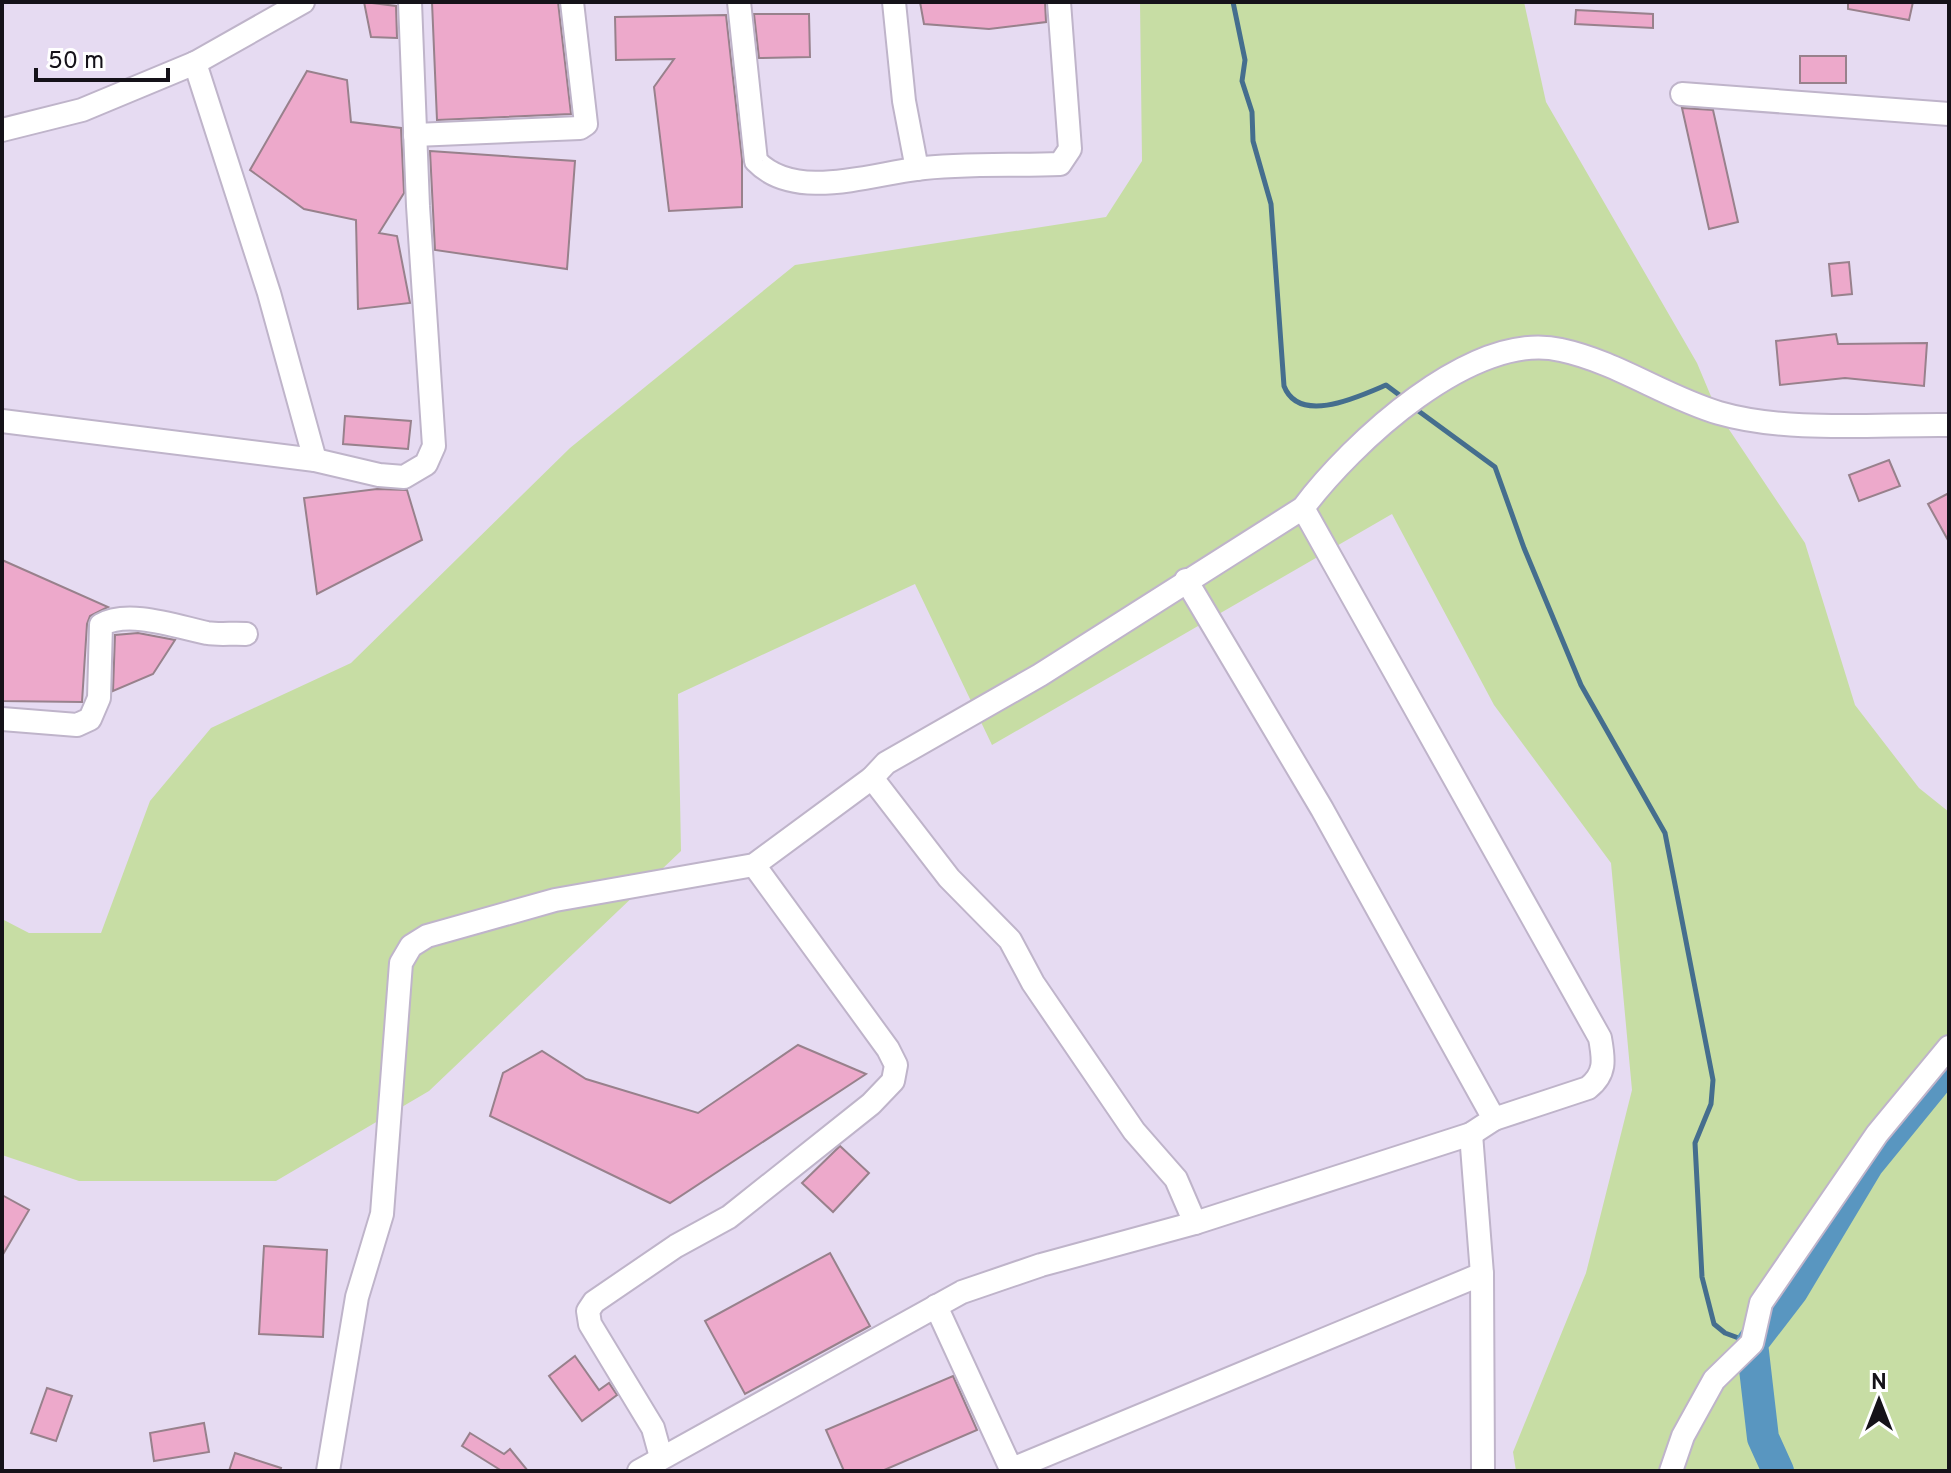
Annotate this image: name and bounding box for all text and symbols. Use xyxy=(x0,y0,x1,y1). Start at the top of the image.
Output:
scale bar xyxy=(36,32,168,82)
text: 50 m xyxy=(48,47,104,77)
north arrow xyxy=(1839,1361,1919,1441)
text: N xyxy=(1871,1370,1887,1397)

